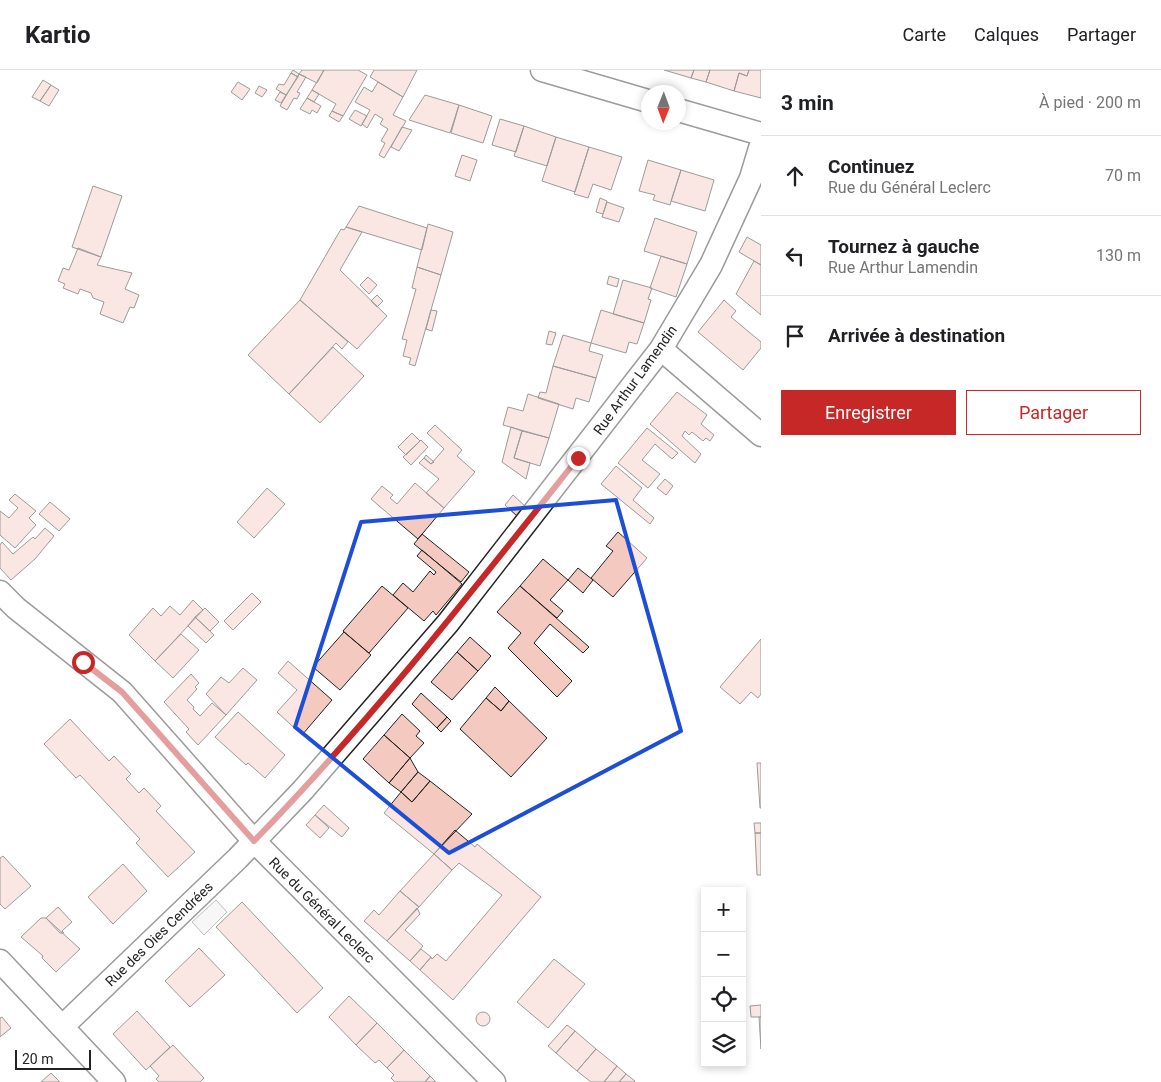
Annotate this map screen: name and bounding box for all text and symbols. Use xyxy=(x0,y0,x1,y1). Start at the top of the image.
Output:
text: Kartio xyxy=(25,21,91,49)
text: Carte xyxy=(903,24,946,45)
text: Calques xyxy=(974,24,1039,45)
text: Partager xyxy=(1067,24,1136,45)
north arrow xyxy=(641,85,686,130)
text: 3 min xyxy=(781,91,834,115)
text: À pied · 200 m xyxy=(1039,93,1141,112)
text: Continuez xyxy=(828,155,914,178)
icon: ahead xyxy=(781,162,809,190)
text: 70 m xyxy=(1105,166,1141,185)
text: Rue du Général Leclerc xyxy=(828,178,991,197)
text: Tournez à gauche xyxy=(828,235,979,258)
icon: left xyxy=(781,242,809,270)
text: 130 m xyxy=(1096,246,1141,265)
text: Rue Arthur Lamendin xyxy=(828,258,978,277)
street label: Rue Arthur Lamendin xyxy=(590,322,680,438)
icon: arrive xyxy=(781,322,809,350)
text: Arrivée à destination xyxy=(828,324,1005,347)
button: Enregistrer xyxy=(781,390,956,435)
button: Partager xyxy=(966,390,1141,435)
route end xyxy=(567,447,590,470)
route start xyxy=(72,651,95,674)
street label: Rue du Général Leclerc xyxy=(266,854,378,966)
street label: Rue des Oies Cendrées xyxy=(102,878,216,990)
map controls xyxy=(701,887,746,1067)
button: + xyxy=(701,887,746,932)
button: − xyxy=(701,932,746,977)
button: locate xyxy=(701,977,746,1022)
button: layers xyxy=(701,1022,746,1067)
scale bar xyxy=(15,1047,91,1070)
text: 20 m xyxy=(22,1051,54,1067)

